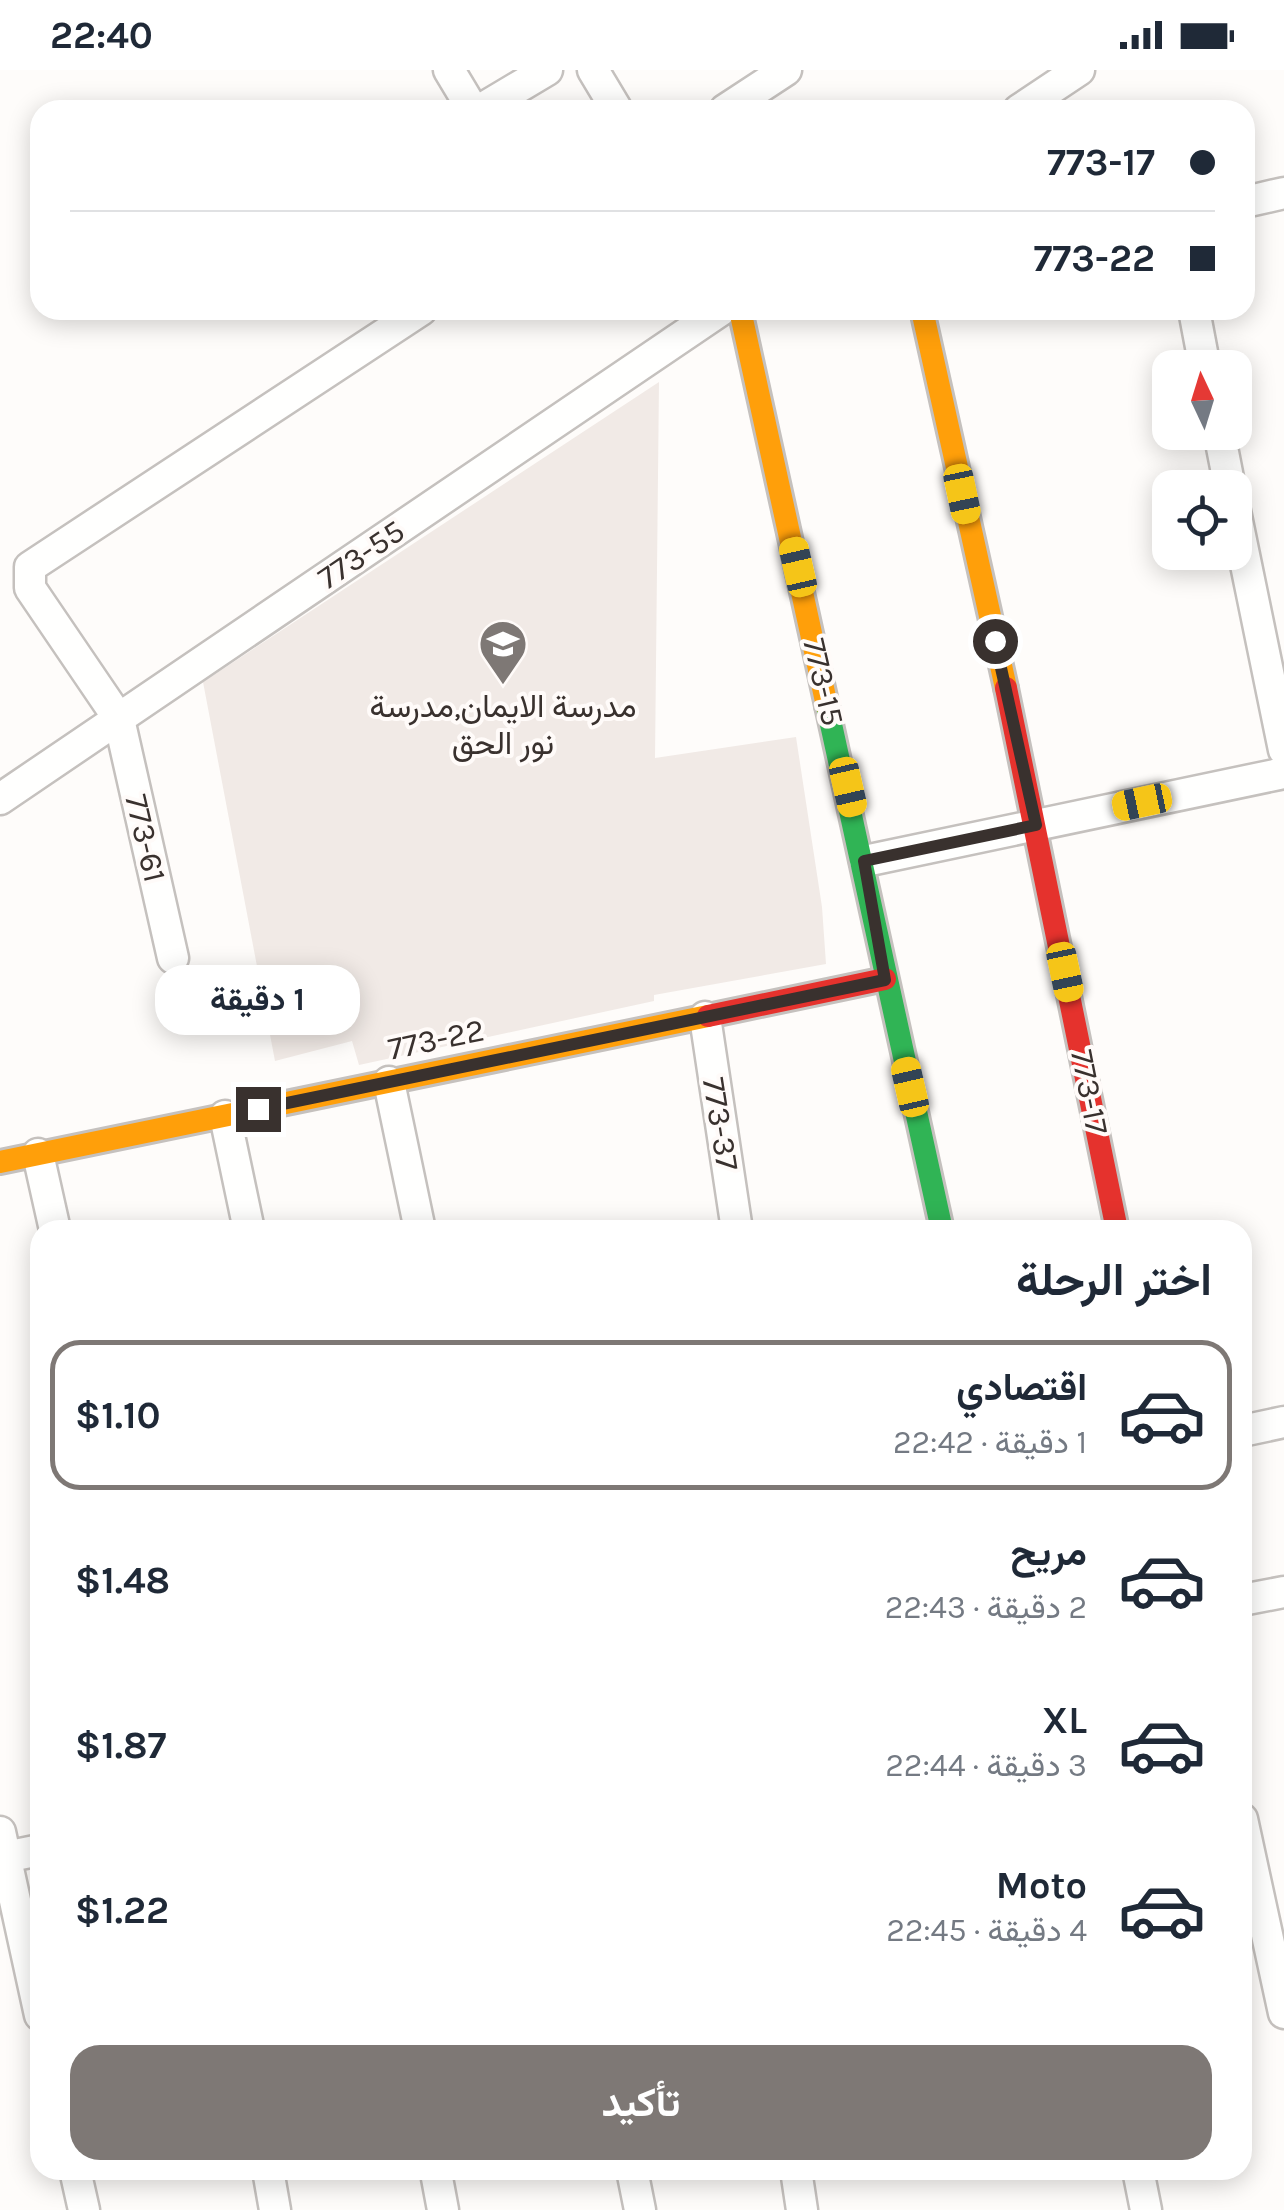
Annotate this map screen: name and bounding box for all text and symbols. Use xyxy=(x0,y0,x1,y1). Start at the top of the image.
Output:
text: 22:40 xyxy=(50,13,153,58)
text: 773-17 xyxy=(1047,140,1155,185)
text: 773-22 xyxy=(1033,236,1155,281)
north arrow xyxy=(1152,350,1252,450)
map controls xyxy=(1152,350,1252,570)
car xyxy=(941,462,983,526)
button: locate xyxy=(1152,470,1252,570)
street label: 773-55 xyxy=(311,512,412,597)
car xyxy=(777,534,819,600)
school or university icon: مدرسة الايمان,مدرسة نور الحق xyxy=(477,618,529,686)
route start xyxy=(973,619,1018,664)
street label: 773-15 xyxy=(796,635,852,730)
place label: مدرسة الايمان,مدرسة نور الحق xyxy=(370,688,636,763)
car xyxy=(827,754,869,820)
car xyxy=(1110,781,1174,823)
street label: 773-61 xyxy=(117,791,174,886)
car xyxy=(1044,940,1086,1004)
callout: 1 دقيقة xyxy=(156,964,360,1034)
text: 1 دقيقة xyxy=(210,981,305,1018)
street label: 773-22 xyxy=(385,1011,487,1068)
street label: 773-17 xyxy=(1063,1047,1116,1138)
car xyxy=(889,1054,931,1120)
street label: 773-37 xyxy=(695,1075,746,1173)
route end xyxy=(236,1087,281,1132)
text: اختر الرحلة xyxy=(1016,1254,1212,1306)
text: اقتصادي xyxy=(956,1365,1087,1410)
icon: car xyxy=(1117,1370,1207,1460)
text: $1.10 xyxy=(75,1393,160,1438)
text: 1 دقيقة · 22:42 xyxy=(893,1424,1087,1461)
text: مريح xyxy=(1011,1530,1087,1575)
icon: car xyxy=(1117,1535,1207,1625)
text: $1.48 xyxy=(75,1558,170,1603)
text: 2 دقيقة · 22:43 xyxy=(885,1589,1087,1626)
text: XL xyxy=(1042,1698,1087,1743)
icon: car xyxy=(1117,1700,1207,1790)
text: $1.87 xyxy=(75,1723,166,1768)
text: 3 دقيقة · 22:44 xyxy=(885,1747,1087,1784)
text: Moto xyxy=(996,1863,1087,1908)
icon: car xyxy=(1117,1865,1207,1955)
text: $1.22 xyxy=(75,1888,169,1933)
text: 4 دقيقة · 22:45 xyxy=(886,1912,1087,1949)
button: تأكيد xyxy=(70,2045,1212,2160)

